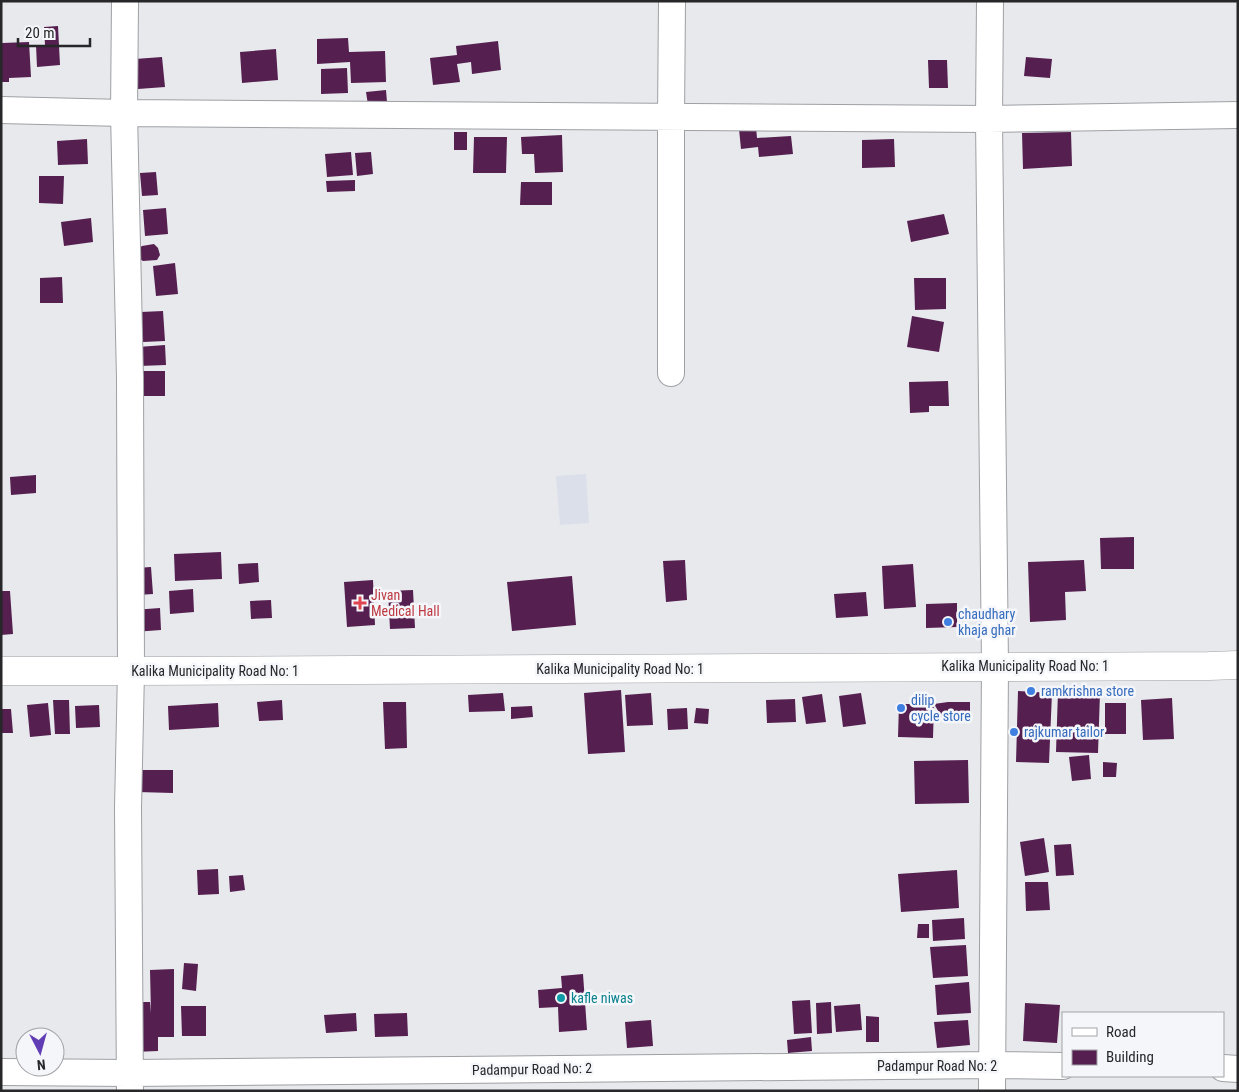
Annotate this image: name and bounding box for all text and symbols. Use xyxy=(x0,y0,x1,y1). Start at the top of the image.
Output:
scale bar xyxy=(18,15,90,47)
text: 20 m xyxy=(25,24,55,42)
place label: Jivan Medical Hall xyxy=(371,587,440,619)
marker: Jivan Medical Hall xyxy=(353,596,367,610)
place label: chaudhary khaja ghar xyxy=(958,606,1016,638)
marker: chaudhary khaja ghar xyxy=(942,616,954,628)
street label: Kalika Municipality Road No: 1 xyxy=(941,658,1109,674)
street label: Kalika Municipality Road No: 1 xyxy=(536,661,704,677)
street label: Kalika Municipality Road No: 1 xyxy=(131,663,299,679)
place label: ramkrishna store xyxy=(1041,683,1134,699)
marker: ramkrishna store xyxy=(1025,685,1037,697)
place label: dilip cycle store xyxy=(911,692,971,724)
marker: dilip cycle store xyxy=(895,702,907,714)
place label: rajkumar tailor xyxy=(1024,724,1104,740)
marker: rajkumar tailor xyxy=(1008,726,1020,738)
place label: kafle niwas xyxy=(571,990,633,1006)
marker: kafle niwas xyxy=(555,992,567,1004)
legend xyxy=(1062,1012,1224,1077)
text: Road xyxy=(1106,1023,1136,1041)
north arrow xyxy=(15,1027,65,1077)
text: Building xyxy=(1106,1048,1154,1066)
text: N xyxy=(36,1057,46,1073)
street label: Padampur Road No: 2 xyxy=(877,1058,997,1074)
street label: Padampur Road No: 2 xyxy=(472,1060,592,1078)

